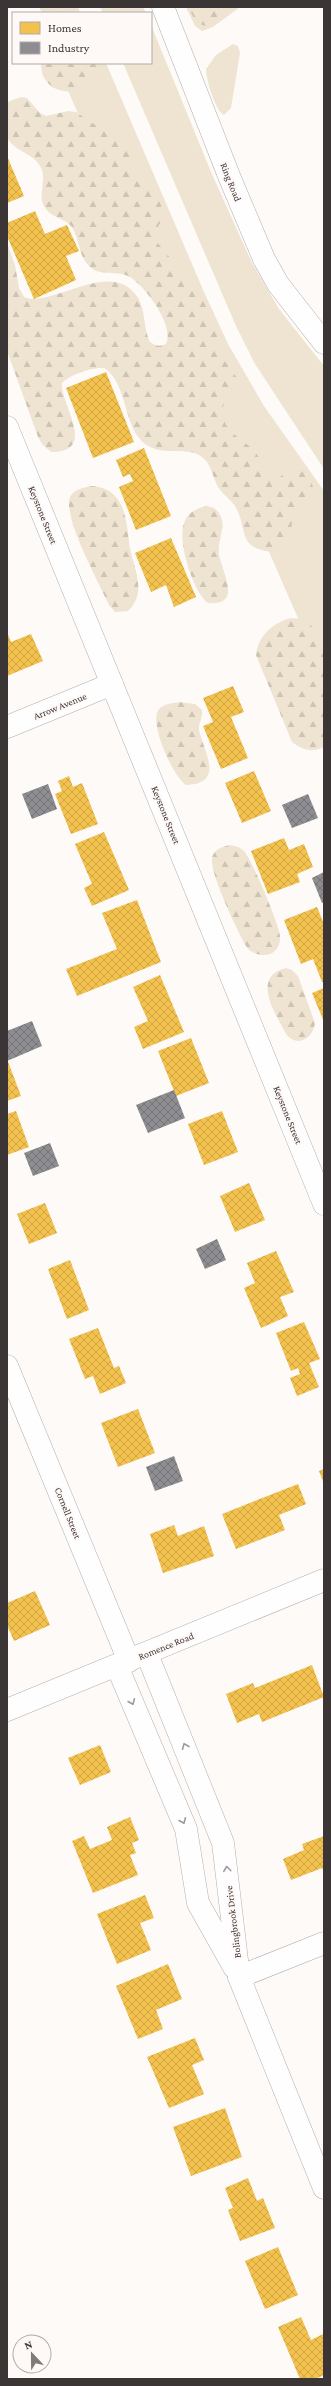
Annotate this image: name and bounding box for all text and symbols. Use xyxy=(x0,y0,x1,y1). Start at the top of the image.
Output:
legend xyxy=(12,12,152,64)
text: Homes xyxy=(48,21,82,35)
text: Industry xyxy=(48,41,90,55)
street label: Ring Road xyxy=(218,161,244,204)
street label: Keystone Street xyxy=(26,484,60,546)
street label: Arrow Avenue xyxy=(32,690,89,722)
street label: Keystone Street xyxy=(149,784,183,846)
street label: Keystone Street xyxy=(271,1084,305,1146)
street label: Cornell Street xyxy=(53,1486,84,1541)
street label: Romence Road xyxy=(137,1630,196,1662)
one-way arrow xyxy=(127,1697,135,1705)
one-way arrow xyxy=(181,1743,189,1750)
one-way arrow xyxy=(178,1817,186,1825)
one-way arrow xyxy=(222,1866,231,1872)
street label: Bolingbrook Drive xyxy=(223,1885,243,1959)
north arrow xyxy=(12,2334,52,2374)
text: N xyxy=(23,2338,34,2352)

